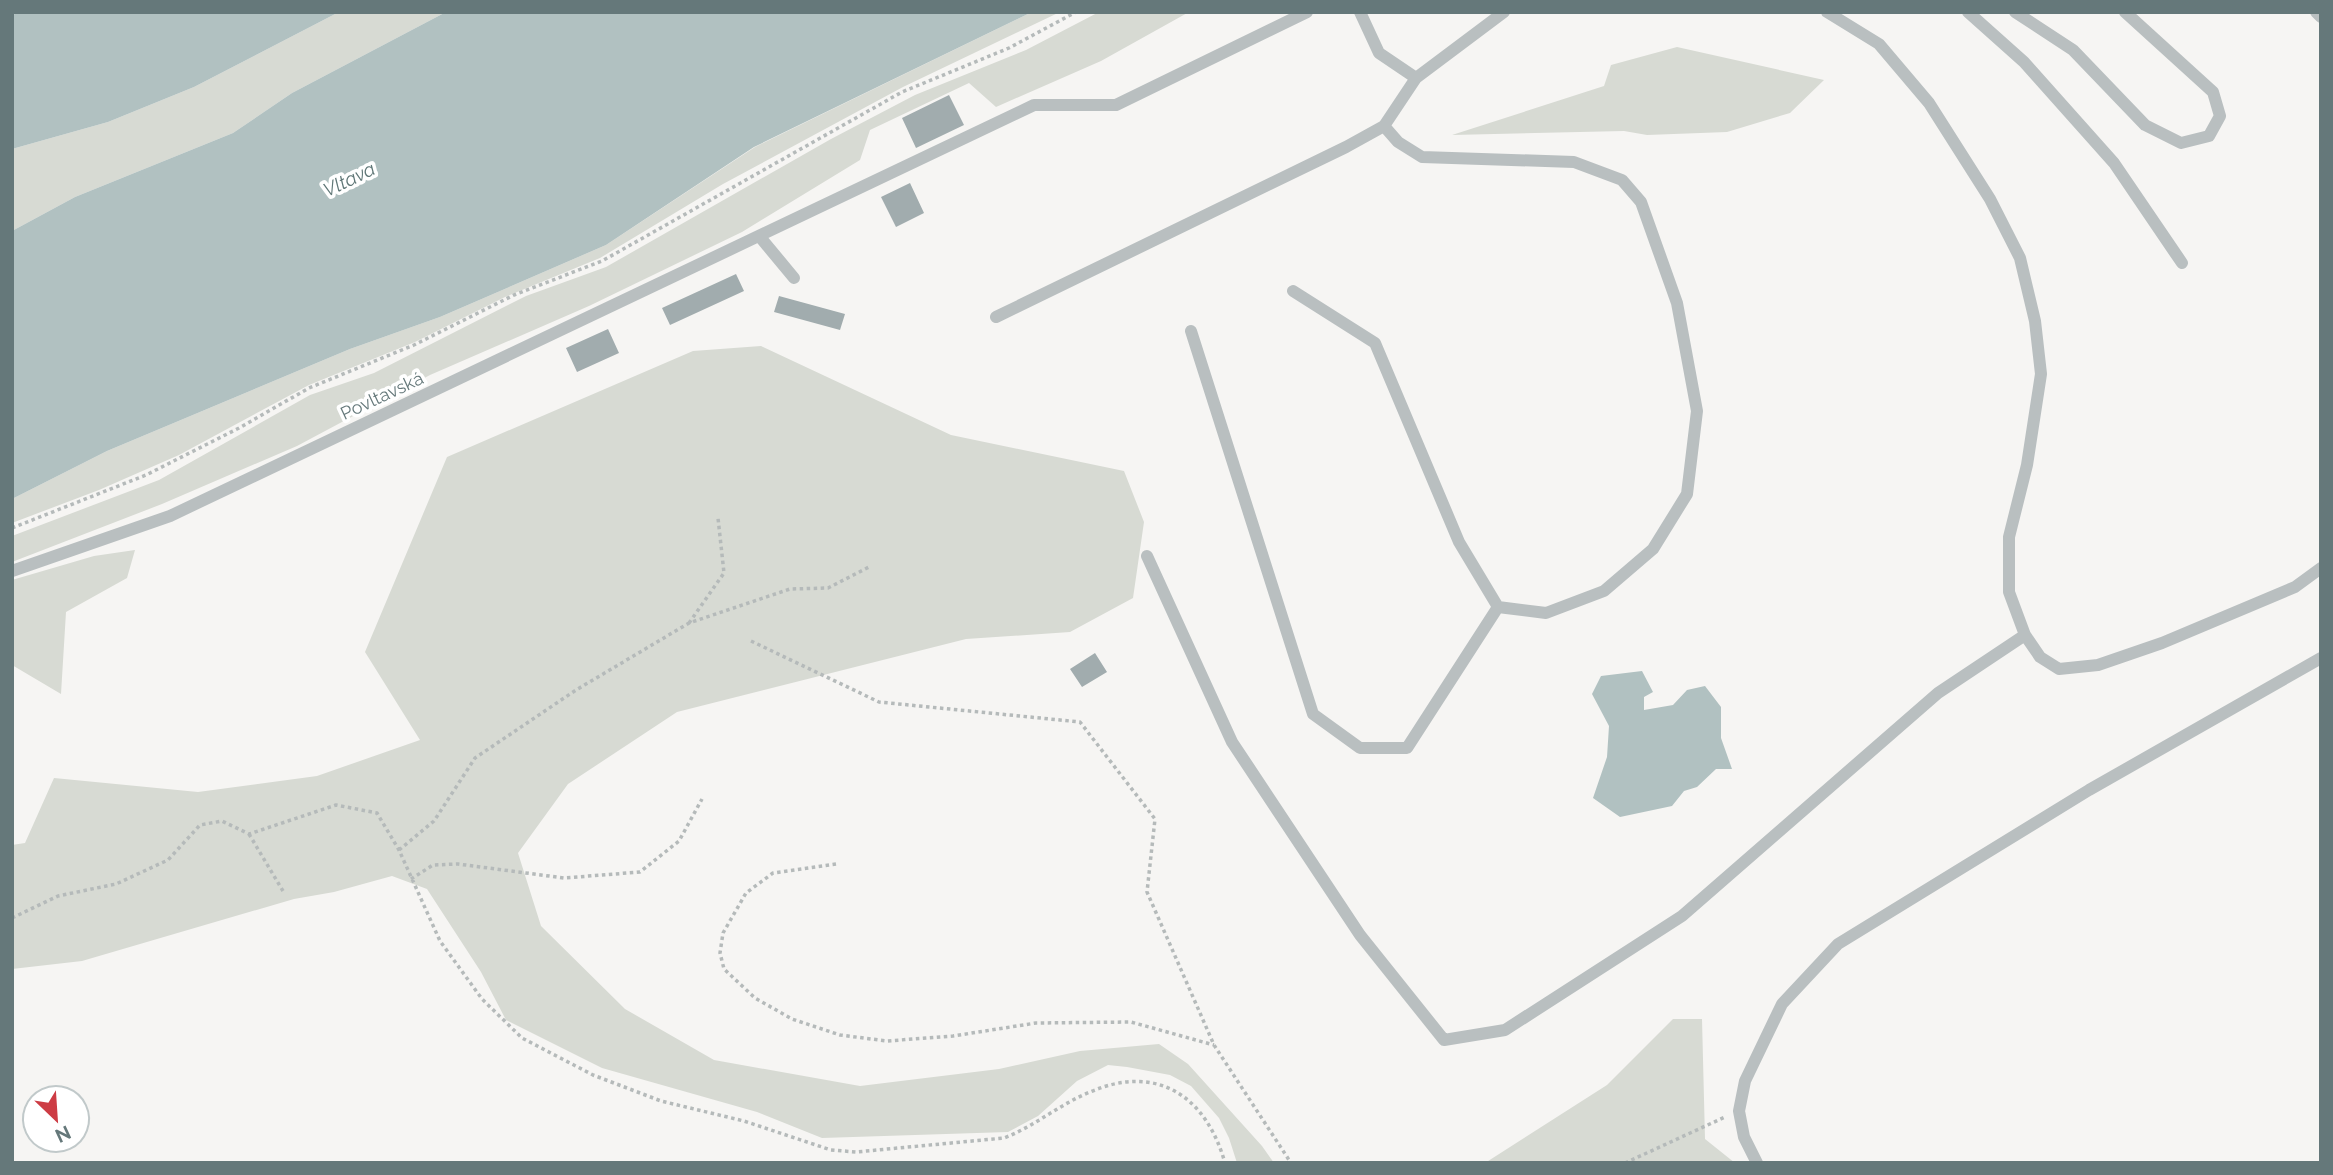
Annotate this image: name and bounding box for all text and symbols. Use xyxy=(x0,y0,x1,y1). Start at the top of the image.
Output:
water label: Vltava xyxy=(319,157,379,201)
street label: Povltavská xyxy=(337,367,426,424)
north arrow xyxy=(21,1084,91,1154)
text: N xyxy=(52,1121,74,1147)

